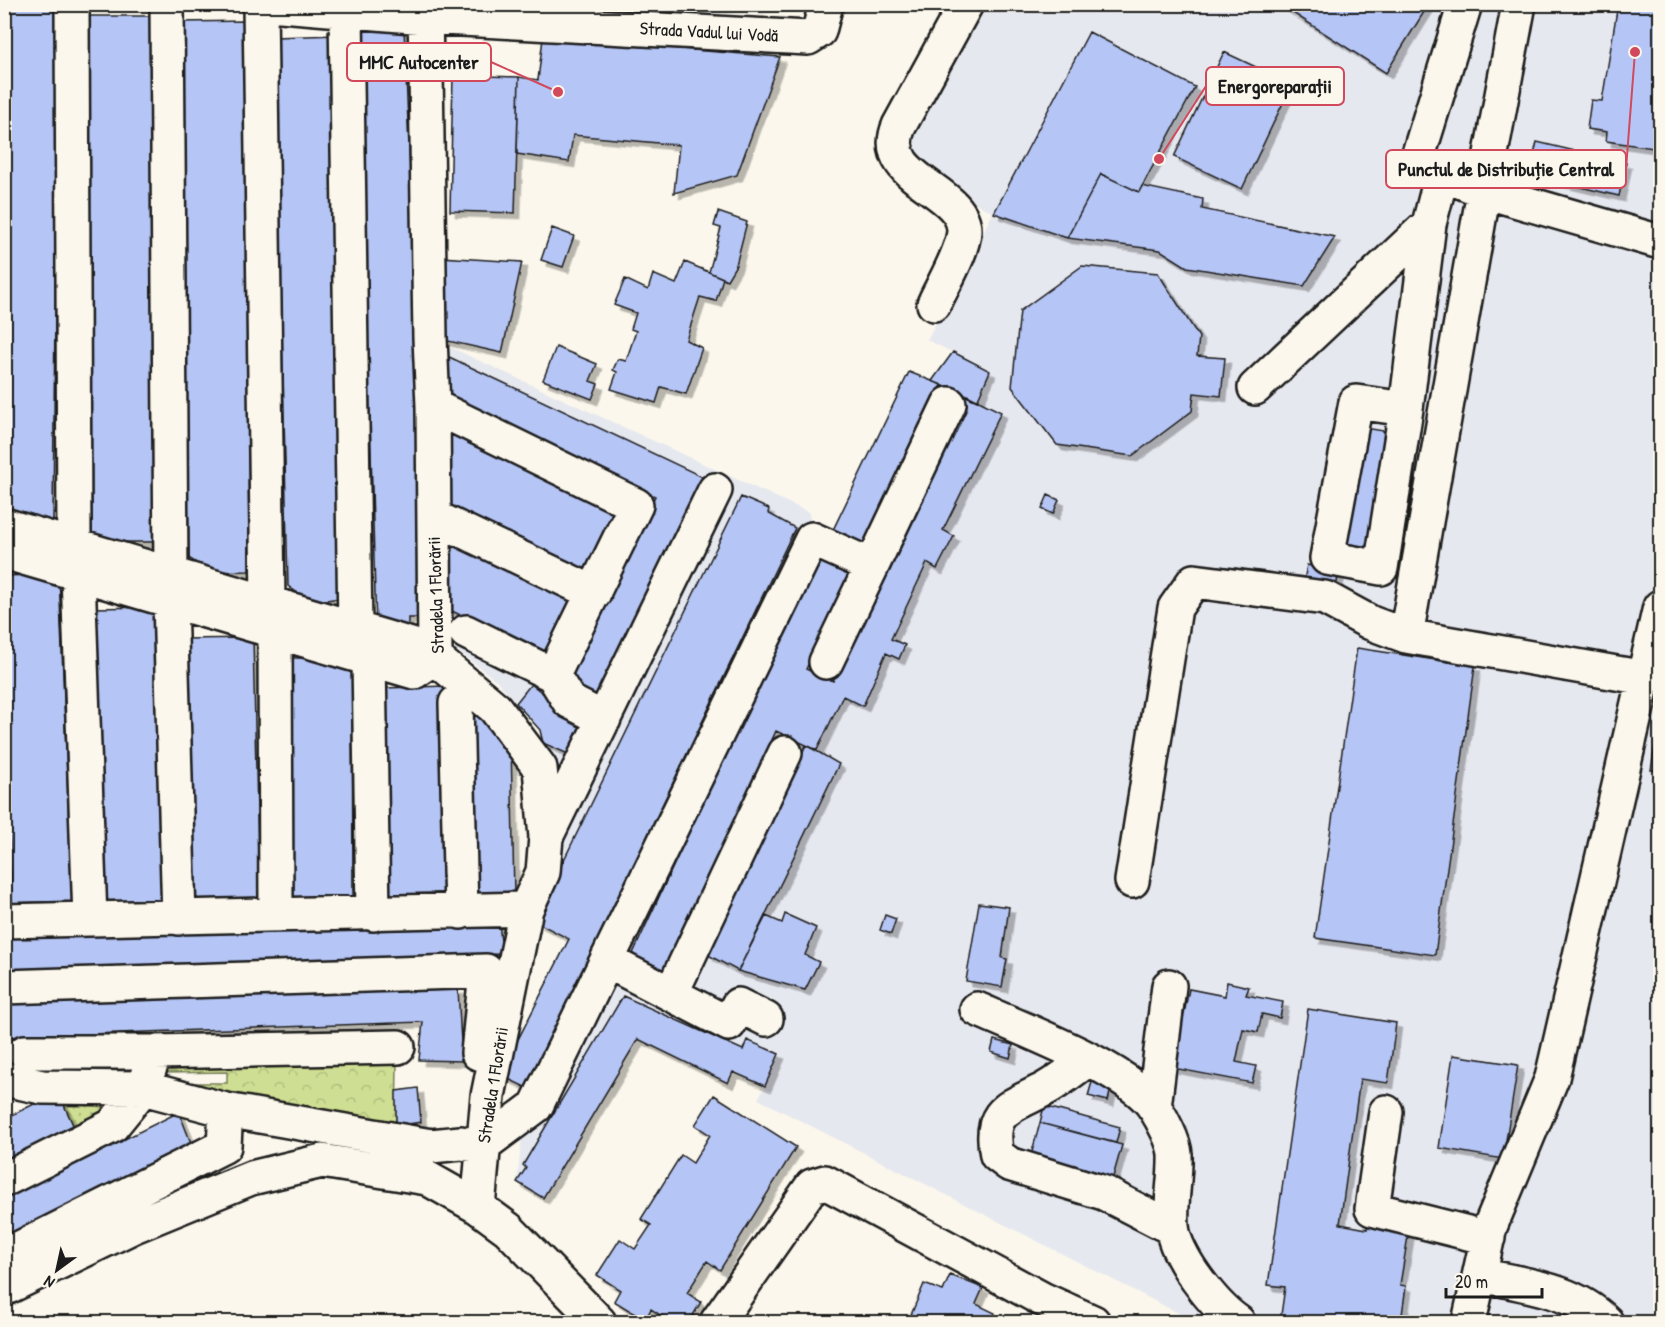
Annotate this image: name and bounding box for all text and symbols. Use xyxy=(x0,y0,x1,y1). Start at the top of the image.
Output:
street label: Strada Vadul lui Vodă xyxy=(639,15,779,48)
callout: MMC Autocenter xyxy=(347,43,491,81)
text: MMC Autocenter xyxy=(359,48,479,75)
callout: Energoreparații xyxy=(1206,67,1344,105)
text: Energoreparații xyxy=(1218,72,1332,100)
callout: Punctul de Distribuție Central xyxy=(1386,150,1626,188)
text: Punctul de Distribuție Central xyxy=(1398,155,1615,182)
street label: Stradela 1 Florării xyxy=(421,536,450,654)
street label: Stradela 1 Florării xyxy=(471,1025,514,1145)
north arrow xyxy=(27,1240,87,1300)
scale bar xyxy=(1446,1261,1542,1299)
text: 20 m xyxy=(1455,1269,1488,1294)
text: N xyxy=(39,1271,58,1294)

